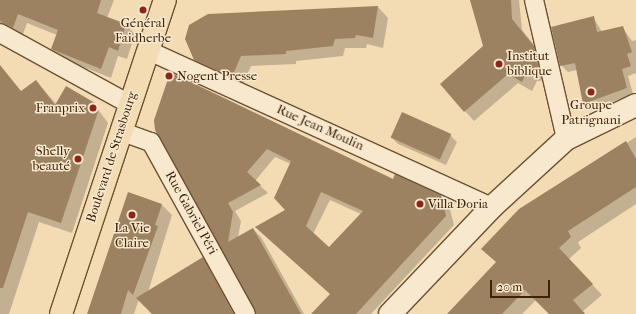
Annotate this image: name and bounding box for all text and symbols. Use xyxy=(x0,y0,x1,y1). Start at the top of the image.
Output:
marker: Général Faidherbe xyxy=(138,5,148,15)
place label: Général Faidherbe xyxy=(115,16,171,47)
place label: Institut biblique xyxy=(507,49,552,80)
marker: Institut biblique xyxy=(494,59,504,69)
place label: Nogent Presse xyxy=(177,68,257,84)
marker: Nogent Presse xyxy=(164,71,174,81)
marker: Groupe Patrignani xyxy=(586,87,596,97)
street label: Boulevard de Strasbourg xyxy=(83,90,141,224)
place label: Groupe Patrignani xyxy=(561,98,621,129)
place label: Franprix xyxy=(36,100,85,116)
street label: Rue Jean Moulin xyxy=(274,102,366,154)
marker: Franprix xyxy=(88,103,98,113)
place label: Shelly beauté xyxy=(32,144,70,175)
marker: Shelly beauté xyxy=(73,154,83,164)
street label: Rue Gabriel Péri xyxy=(162,169,220,257)
place label: Villa Doria xyxy=(428,196,488,212)
marker: Villa Doria xyxy=(415,199,425,209)
marker: La Vie Claire xyxy=(127,210,137,220)
place label: La Vie Claire xyxy=(114,221,150,252)
scale bar xyxy=(492,272,552,298)
text: 20 m xyxy=(497,280,522,294)

